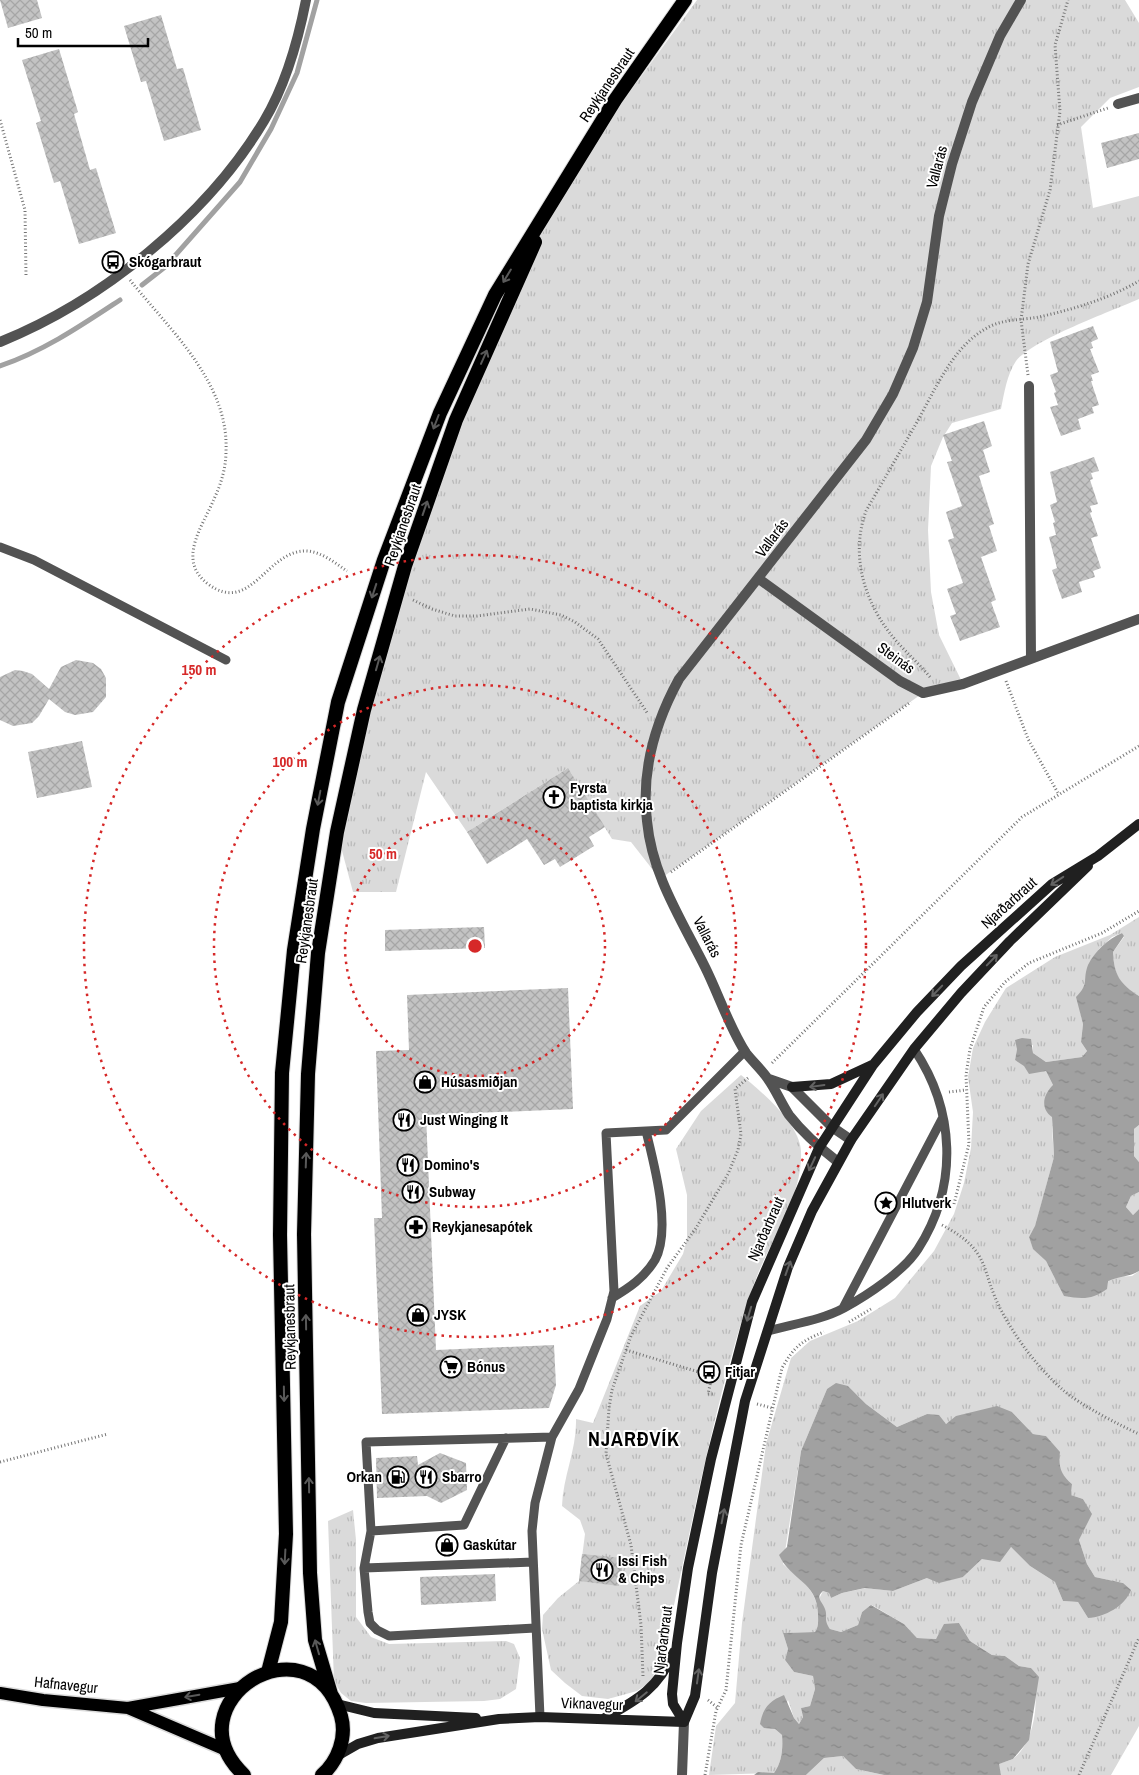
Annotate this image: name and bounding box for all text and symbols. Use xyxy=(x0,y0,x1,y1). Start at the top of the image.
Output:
scale bar xyxy=(18,15,148,47)
text: 50 m xyxy=(25,22,52,43)
street label: Reykjanesbraut xyxy=(574,43,640,126)
street label: Vallarás xyxy=(921,143,952,191)
bus stop icon: Skógarbraut xyxy=(101,250,125,274)
place label: Skógarbraut xyxy=(129,251,201,272)
one-way arrow xyxy=(501,268,511,282)
one-way arrow xyxy=(480,350,490,365)
one-way arrow xyxy=(431,414,441,429)
street label: Reykjanesbraut xyxy=(379,480,427,569)
one-way arrow xyxy=(421,500,431,516)
street label: Vallarás xyxy=(750,514,793,561)
one-way arrow xyxy=(369,582,379,598)
street label: Steinás xyxy=(873,637,919,678)
one-way arrow xyxy=(373,656,383,672)
text: 150 m xyxy=(182,659,216,680)
text: 100 m xyxy=(273,751,307,772)
place label: Fyrsta baptista kirkja xyxy=(570,777,653,815)
church icon: Fyrsta baptista kirkja xyxy=(542,785,566,809)
one-way arrow xyxy=(314,790,324,806)
text: 50 m xyxy=(369,843,397,864)
street label: Njarðarbraut xyxy=(976,872,1042,933)
one-way arrow xyxy=(1050,876,1064,886)
street label: Reykjanesbraut xyxy=(290,877,323,965)
street label: Vallarás xyxy=(688,913,727,961)
centre of rings xyxy=(466,937,484,955)
one-way arrow xyxy=(986,954,998,966)
one-way arrow xyxy=(931,985,943,997)
shop icon: Húsasmiðjan xyxy=(413,1070,437,1094)
place label: Húsasmiðjan xyxy=(441,1071,518,1092)
one-way arrow xyxy=(809,1081,825,1091)
one-way arrow xyxy=(874,1093,884,1107)
restaurant icon: Just Winging It xyxy=(392,1108,416,1132)
place label: Just Winging It xyxy=(420,1109,508,1130)
one-way arrow xyxy=(301,1152,311,1168)
restaurant icon: Domino's xyxy=(396,1153,420,1177)
place label: Domino's xyxy=(424,1154,480,1175)
one-way arrow xyxy=(806,1156,816,1171)
restaurant icon: Subway xyxy=(401,1180,425,1204)
place label: Subway xyxy=(429,1181,476,1202)
place icon: Hlutverk xyxy=(874,1191,898,1215)
place label: Hlutverk xyxy=(902,1192,951,1213)
street label: Njarðarbraut xyxy=(742,1193,789,1264)
pharmacy icon: Reykjanesapótek xyxy=(404,1215,428,1239)
place label: Reykjanesapótek xyxy=(432,1216,533,1237)
one-way arrow xyxy=(784,1261,793,1276)
street label: Reykjanesbraut xyxy=(278,1284,301,1370)
shop icon: JYSK xyxy=(406,1303,430,1327)
place label: JYSK xyxy=(434,1304,466,1325)
one-way arrow xyxy=(743,1306,753,1322)
one-way arrow xyxy=(301,1315,311,1331)
supermarket icon: Bónus xyxy=(439,1355,463,1379)
place label: Bónus xyxy=(467,1356,505,1377)
bus stop icon: Fitjar xyxy=(697,1360,721,1384)
place label: Fitjar xyxy=(725,1361,755,1382)
one-way arrow xyxy=(279,1386,289,1402)
district label: NJARÐVÍK xyxy=(588,1425,680,1452)
fuel station icon: Orkan xyxy=(386,1465,410,1489)
restaurant icon: Sbarro xyxy=(414,1465,438,1489)
place label: Orkan xyxy=(346,1466,382,1487)
place label: Sbarro xyxy=(442,1466,482,1487)
one-way arrow xyxy=(304,1477,313,1493)
one-way arrow xyxy=(719,1508,728,1524)
shop icon: Gaskútar xyxy=(435,1533,459,1557)
place label: Gaskútar xyxy=(463,1534,517,1555)
one-way arrow xyxy=(280,1548,289,1564)
place label: Issi Fish & Chips xyxy=(618,1550,667,1588)
restaurant icon: Issi Fish & Chips xyxy=(590,1558,614,1582)
street label: Njarðarbraut xyxy=(648,1604,677,1675)
one-way arrow xyxy=(312,1639,321,1655)
one-way arrow xyxy=(693,1669,703,1685)
street label: Hafnavegur xyxy=(33,1671,99,1698)
one-way arrow xyxy=(635,1691,648,1702)
one-way arrow xyxy=(184,1692,200,1702)
street label: Viknavegur xyxy=(561,1692,623,1715)
one-way arrow xyxy=(373,1732,389,1742)

